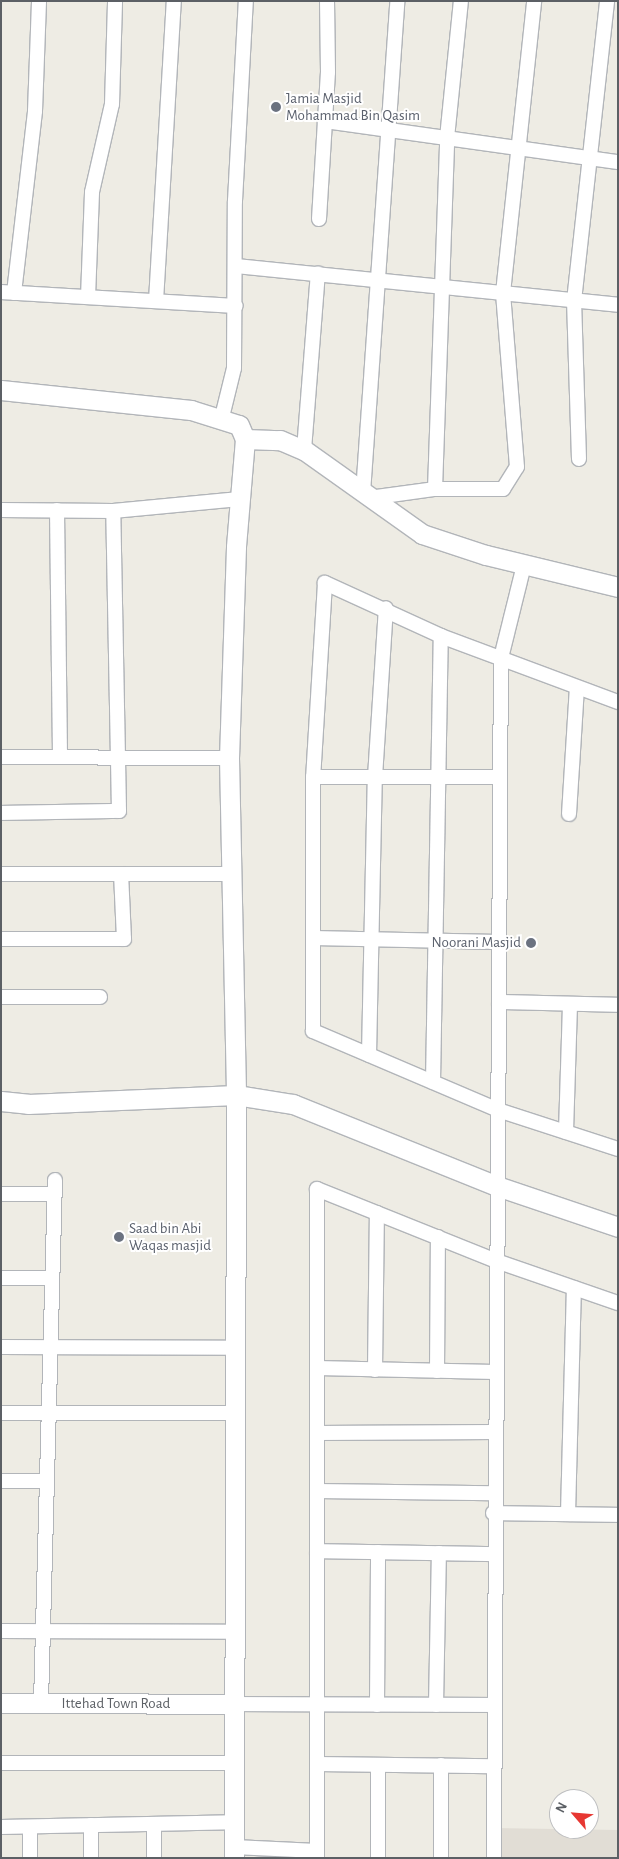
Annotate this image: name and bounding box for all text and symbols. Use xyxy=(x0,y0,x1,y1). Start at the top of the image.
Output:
place label: Jamia Masjid Mohammad Bin Qasim xyxy=(286,89,420,124)
marker: Jamia Masjid Mohammad Bin Qasim xyxy=(270,101,282,113)
place label: Noorani Masjid xyxy=(432,934,521,952)
marker: Noorani Masjid xyxy=(525,937,537,949)
place label: Saad bin Abi Waqas masjid xyxy=(129,1219,211,1254)
marker: Saad bin Abi Waqas masjid xyxy=(113,1231,125,1243)
street label: Ittehad Town Road xyxy=(62,1695,170,1713)
north arrow xyxy=(549,1789,599,1839)
text: N xyxy=(553,1800,570,1815)

